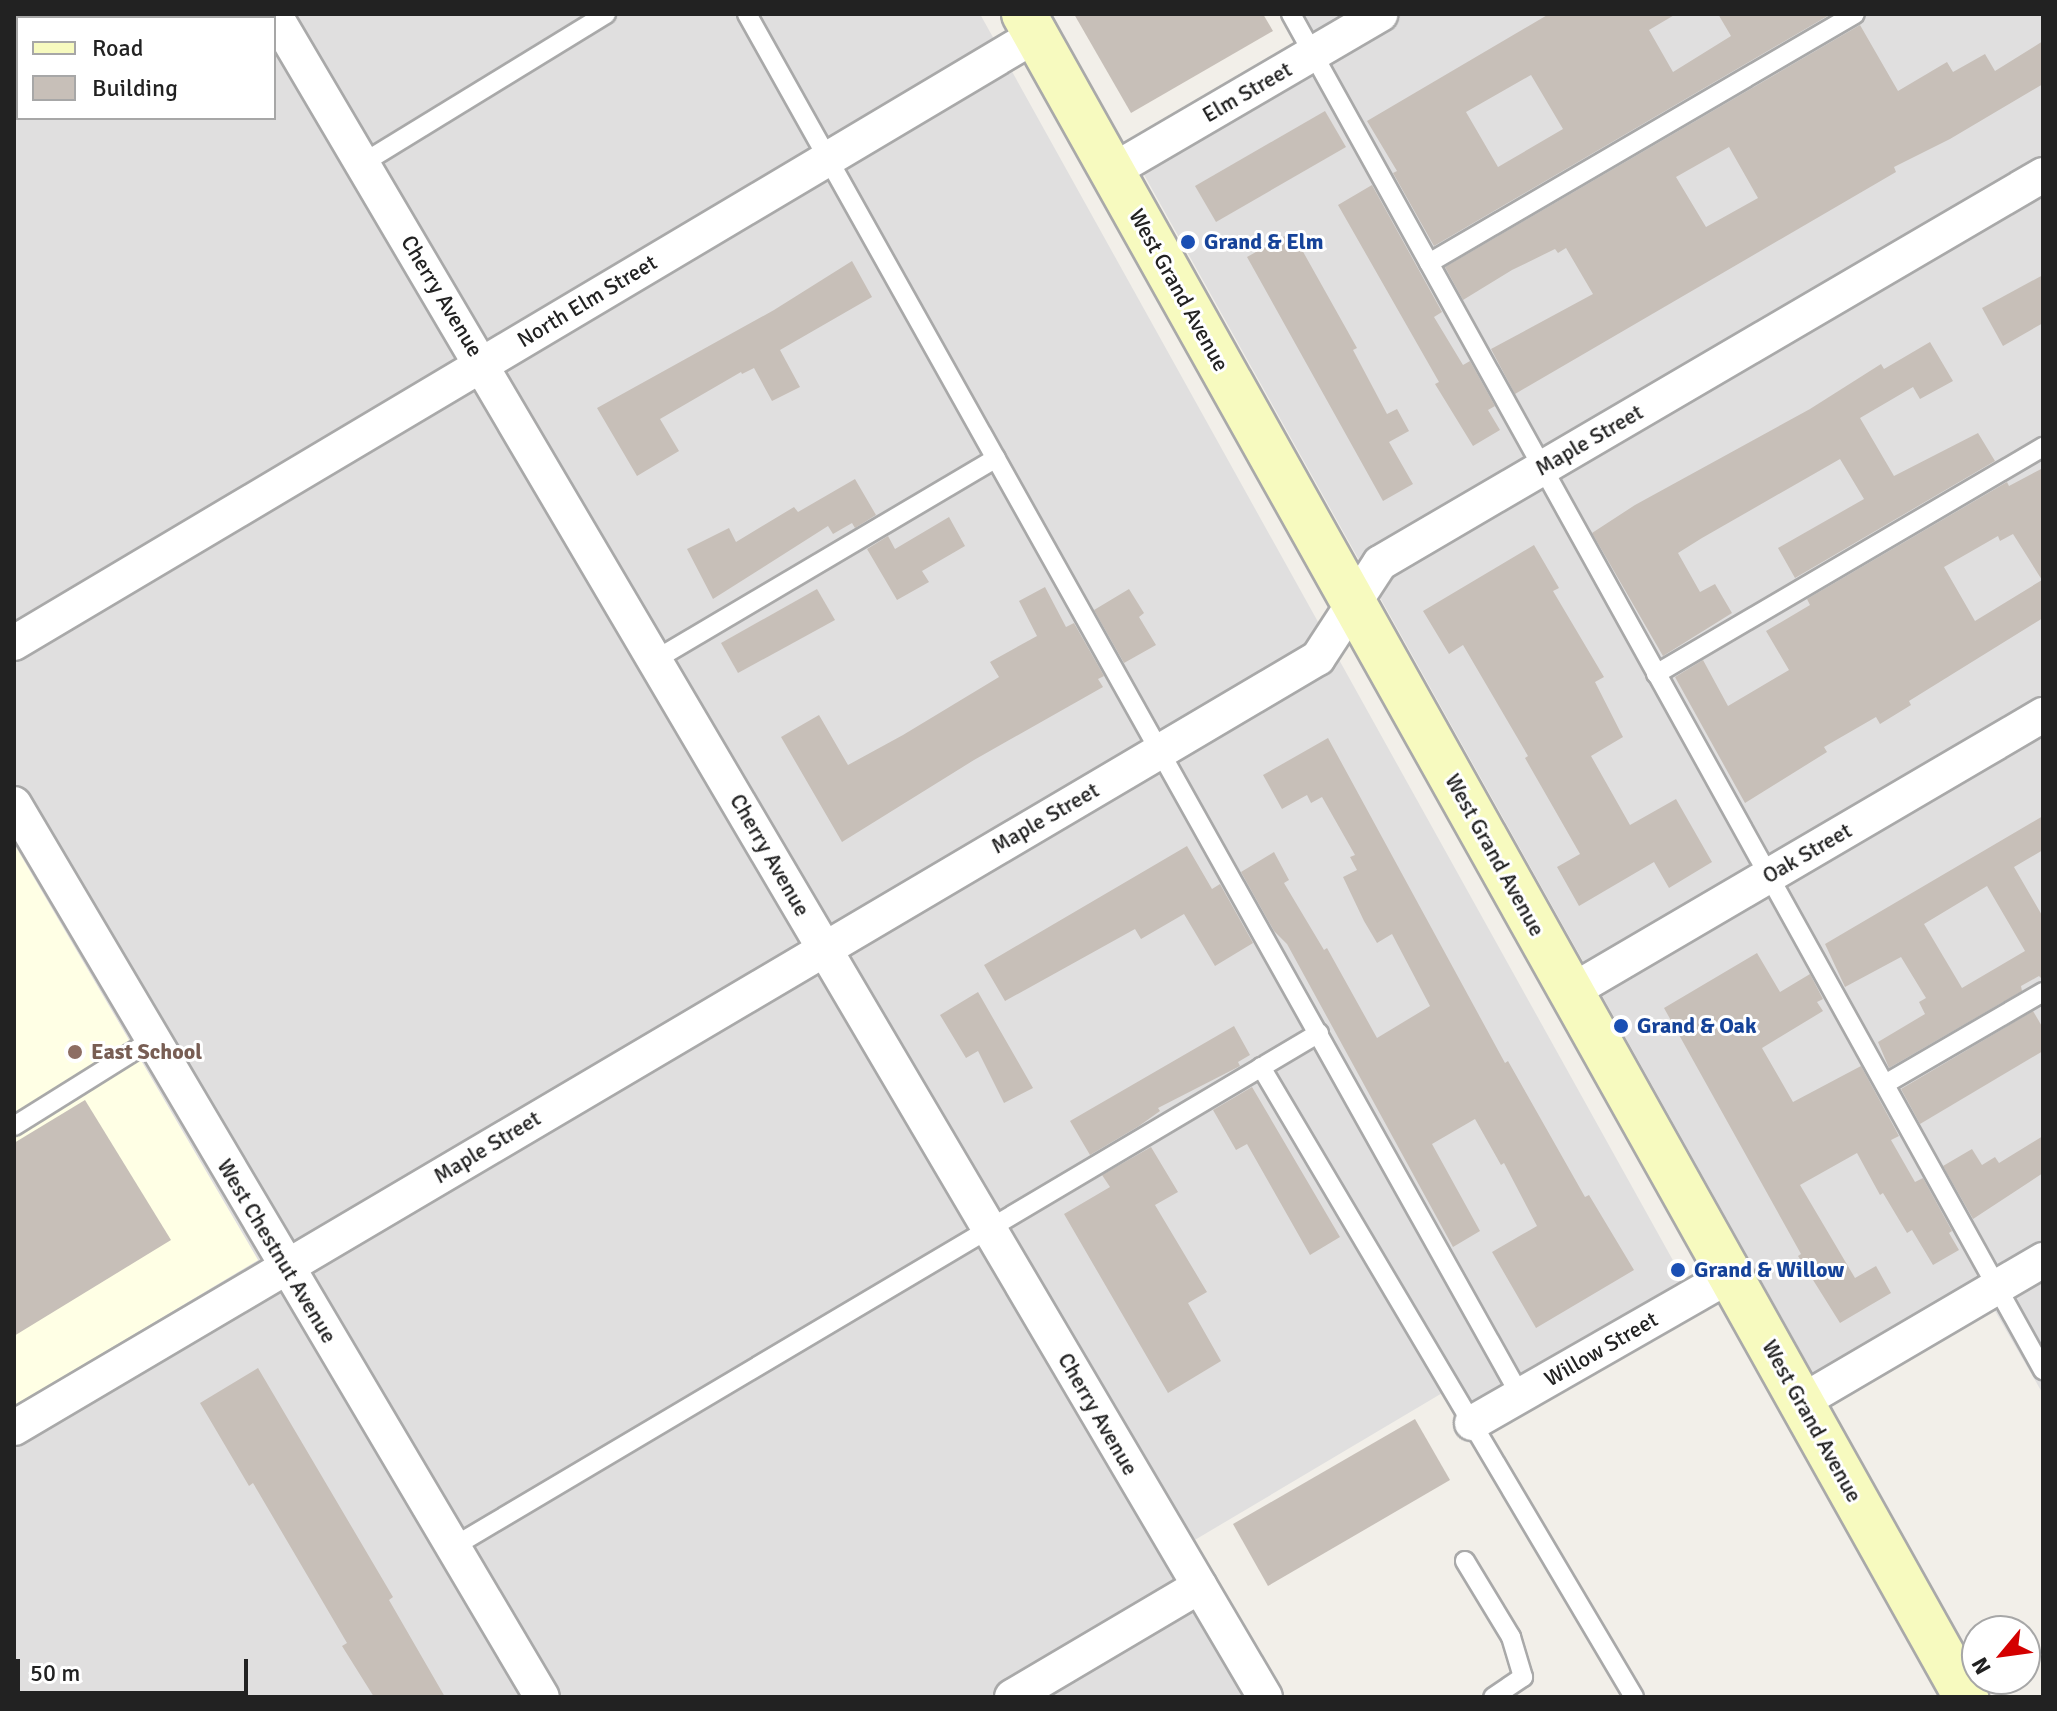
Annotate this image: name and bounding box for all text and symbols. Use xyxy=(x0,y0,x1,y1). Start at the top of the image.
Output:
legend xyxy=(16,16,276,120)
text: Road xyxy=(92,33,143,63)
street label: Elm Street xyxy=(1198,56,1296,128)
text: Building xyxy=(92,73,178,103)
street label: West Grand Avenue xyxy=(1123,204,1235,376)
place label: Grand & Elm xyxy=(1204,229,1323,255)
street label: Cherry Avenue xyxy=(395,231,489,361)
marker: Grand & Elm xyxy=(1179,233,1197,251)
street label: North Elm Street xyxy=(512,249,662,353)
street label: Maple Street xyxy=(1530,399,1648,481)
street label: West Grand Avenue xyxy=(1439,769,1551,941)
street label: Maple Street xyxy=(986,777,1104,859)
street label: Cherry Avenue xyxy=(724,789,816,921)
street label: Oak Street xyxy=(1758,817,1856,889)
place label: Grand & Oak xyxy=(1637,1013,1756,1039)
marker: Grand & Oak xyxy=(1612,1017,1630,1035)
place label: East School xyxy=(91,1039,202,1065)
marker: East School xyxy=(66,1043,84,1061)
street label: Maple Street xyxy=(429,1105,545,1189)
street label: West Chestnut Avenue xyxy=(212,1154,342,1348)
place label: Grand & Willow xyxy=(1694,1257,1844,1283)
marker: Grand & Willow xyxy=(1669,1261,1687,1279)
street label: Willow Street xyxy=(1540,1306,1662,1392)
street label: West Grand Avenue xyxy=(1756,1335,1868,1507)
street label: Cherry Avenue xyxy=(1052,1348,1144,1480)
north arrow xyxy=(1961,1615,2041,1695)
scale bar xyxy=(20,1643,252,1693)
text: N xyxy=(1966,1653,1997,1679)
text: 50 m xyxy=(30,1658,80,1688)

